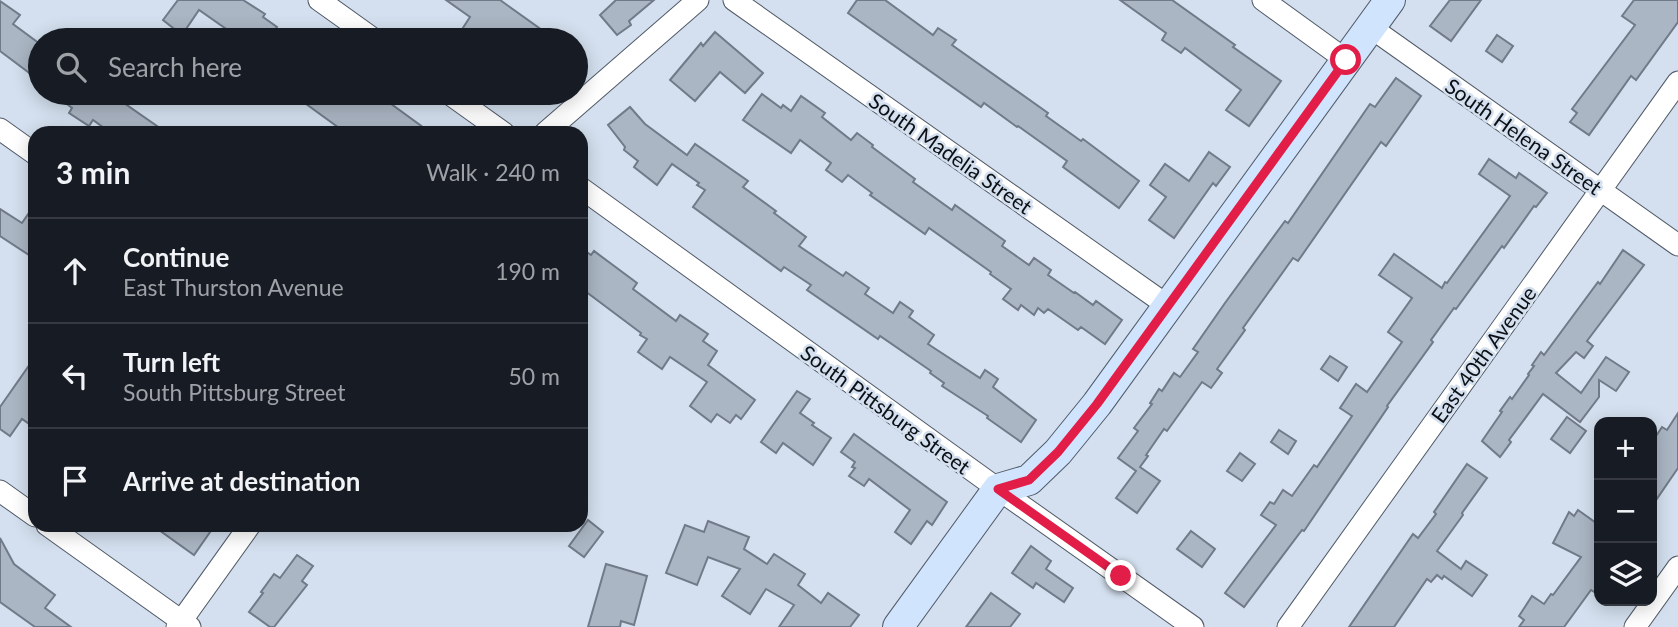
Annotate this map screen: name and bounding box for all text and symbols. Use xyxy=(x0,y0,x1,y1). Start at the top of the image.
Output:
search box xyxy=(28,28,588,105)
route start xyxy=(1330,44,1361,75)
icon: search xyxy=(52,48,90,86)
text: Search here xyxy=(108,51,242,83)
street label: South Helena Street xyxy=(1441,73,1607,200)
street label: South Madelia Street xyxy=(865,87,1038,219)
text: 3 min xyxy=(56,154,130,190)
text: Walk · 240 m xyxy=(426,158,560,186)
text: Continue xyxy=(123,241,229,273)
icon: ahead xyxy=(56,252,94,290)
text: 190 m xyxy=(495,257,560,285)
text: East Thurston Avenue xyxy=(123,273,344,301)
street label: East 40th Avenue xyxy=(1425,281,1541,427)
street label: South Pittsburg Street xyxy=(797,339,976,479)
text: Turn left xyxy=(123,346,220,378)
icon: left xyxy=(56,357,94,395)
text: 50 m xyxy=(509,362,560,390)
text: South Pittsburg Street xyxy=(123,378,345,406)
map controls xyxy=(1594,417,1657,606)
button: + xyxy=(1594,417,1657,480)
icon: arrive xyxy=(56,462,94,500)
text: Arrive at destination xyxy=(123,465,360,497)
button: − xyxy=(1594,480,1657,543)
button: layers xyxy=(1594,543,1657,606)
route end xyxy=(1105,560,1136,591)

